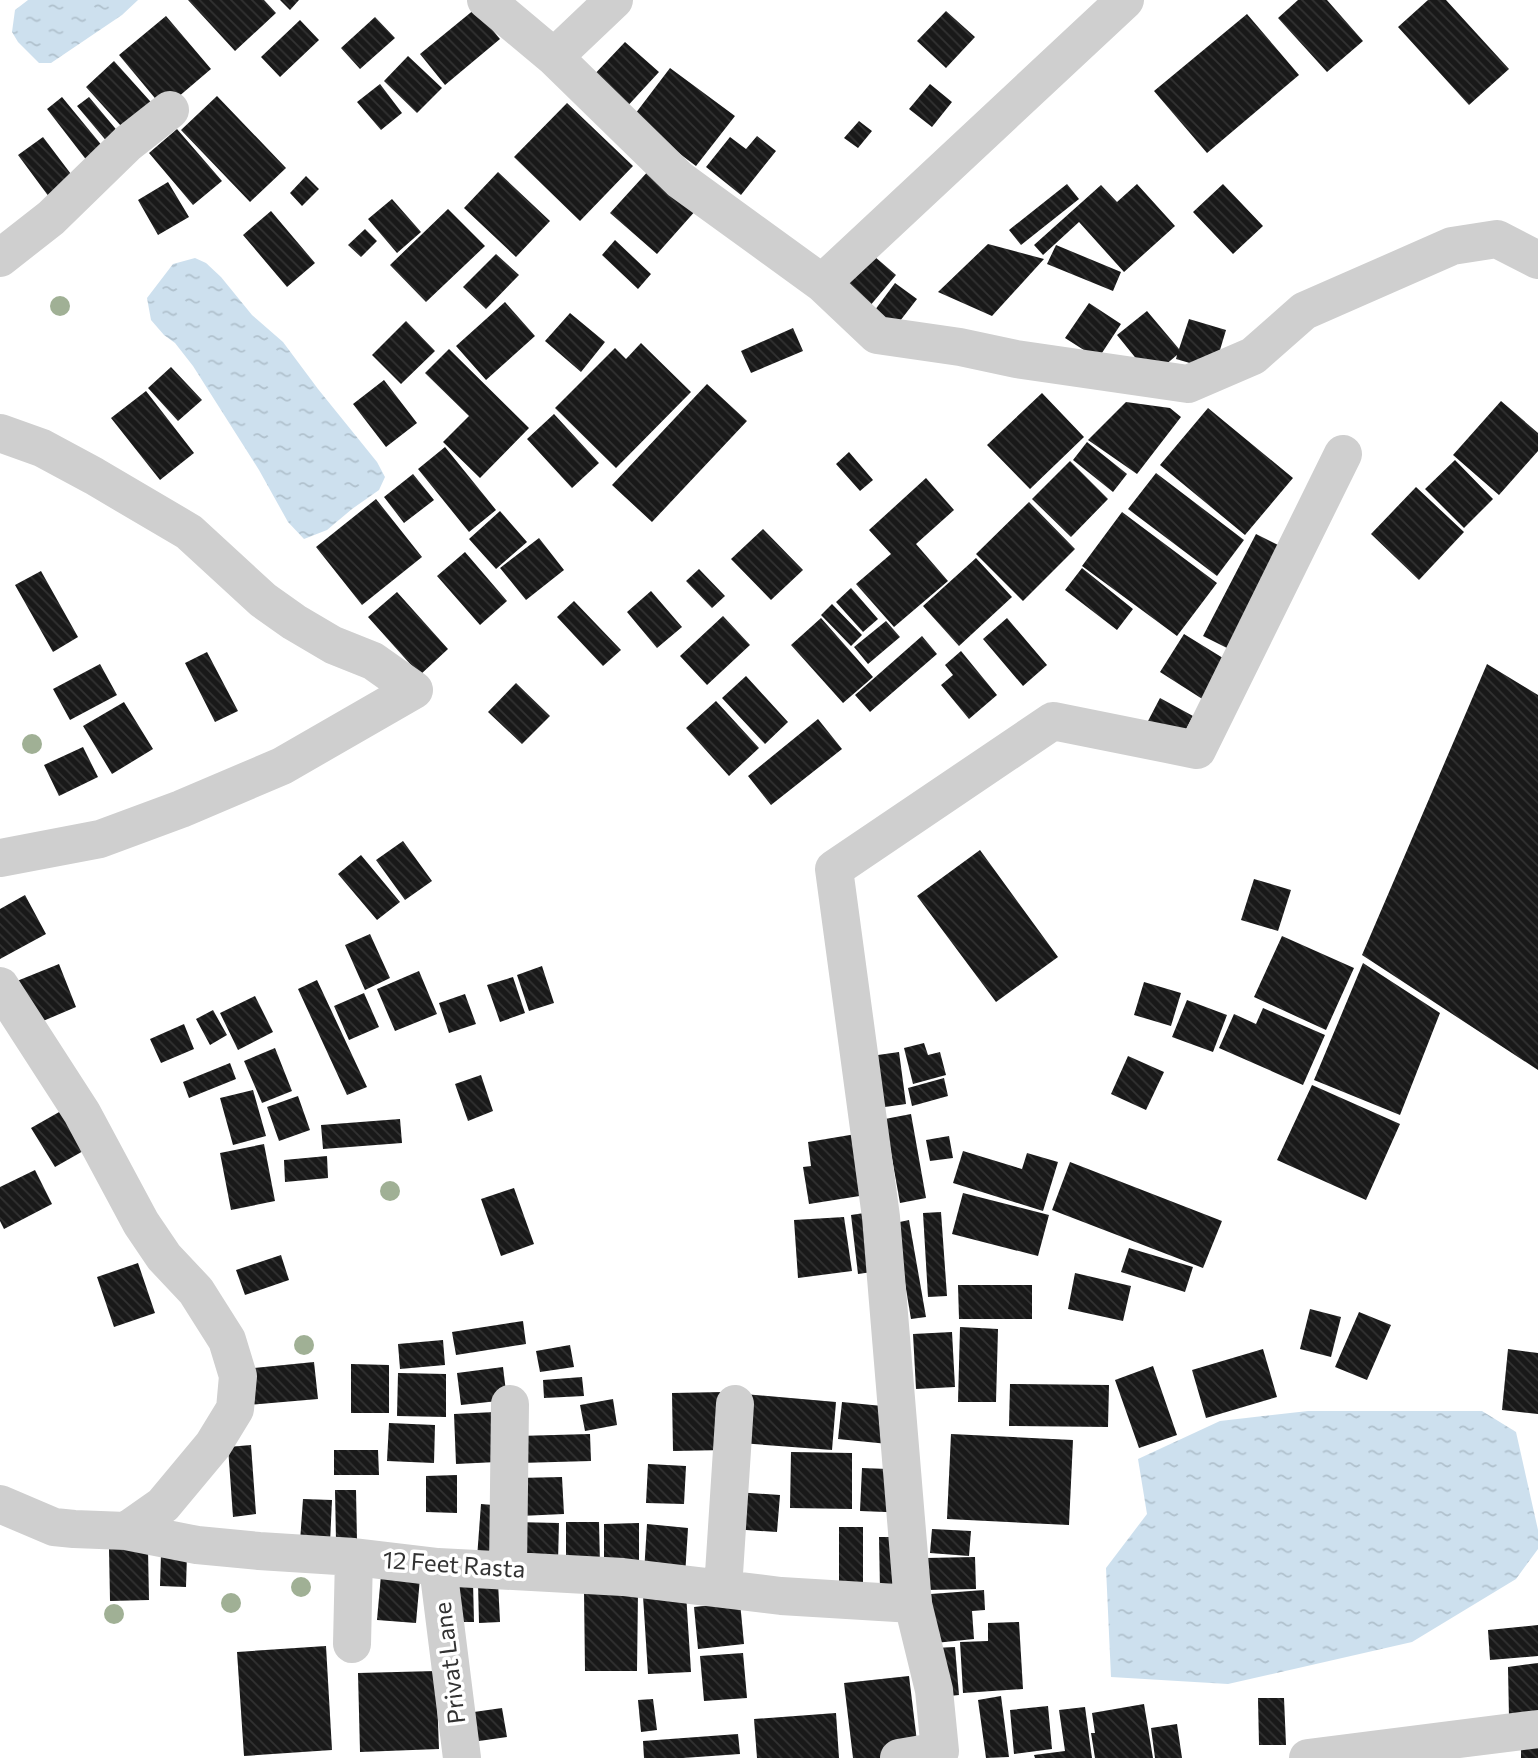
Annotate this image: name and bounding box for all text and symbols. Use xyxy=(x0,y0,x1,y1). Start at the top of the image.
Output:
street label: 12 Feet Rasta xyxy=(382,1544,526,1583)
street label: Privat Lane xyxy=(427,1601,470,1726)

